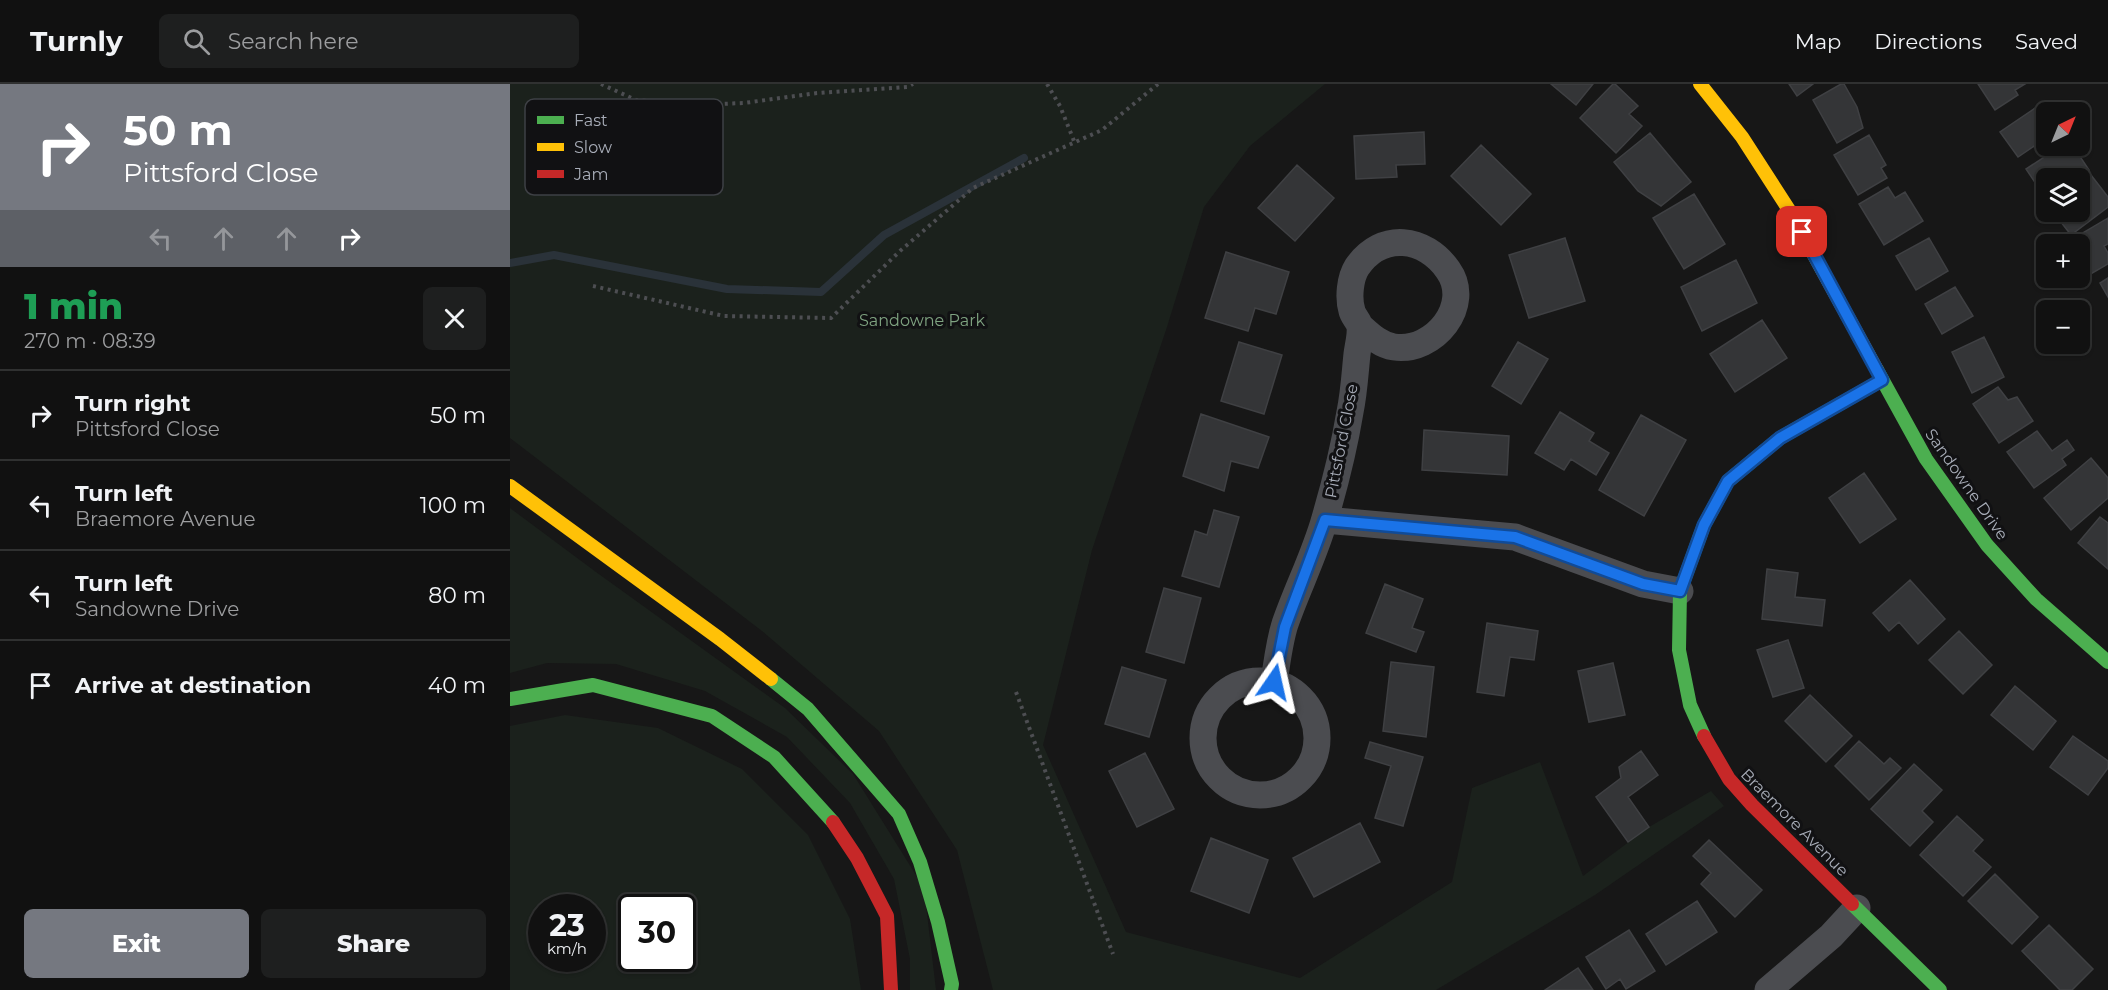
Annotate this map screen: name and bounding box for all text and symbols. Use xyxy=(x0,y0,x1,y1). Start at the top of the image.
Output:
search box xyxy=(159,14,579,68)
text: Turnly xyxy=(30,24,123,58)
icon: search xyxy=(180,25,213,58)
text: Search here xyxy=(228,28,359,55)
text: Map xyxy=(1795,29,1841,54)
text: Directions xyxy=(1874,29,1982,54)
text: Saved xyxy=(2015,29,2078,54)
legend xyxy=(525,99,723,195)
north arrow xyxy=(2036,102,2090,156)
map controls xyxy=(2036,102,2090,354)
text: 50 m xyxy=(123,104,232,156)
icon: right xyxy=(24,108,102,186)
text: Fast xyxy=(574,111,608,130)
text: Slow xyxy=(574,138,612,157)
text: Pittsford Close xyxy=(123,156,319,189)
text: Jam xyxy=(573,165,608,184)
button: layers xyxy=(2036,168,2090,222)
pin xyxy=(1776,206,1827,257)
icon: arrive xyxy=(1785,215,1818,248)
icon: left xyxy=(144,222,177,255)
icon: ahead xyxy=(207,222,240,255)
icon: ahead xyxy=(270,222,303,255)
icon: right xyxy=(333,222,366,255)
button: + xyxy=(2036,234,2090,288)
text: 1 min xyxy=(24,284,123,328)
button: close xyxy=(423,287,486,350)
button: − xyxy=(2036,300,2090,354)
park label: Sandowne Park xyxy=(859,311,985,330)
text: 270 m · 08:39 xyxy=(24,329,156,353)
street label: Pittsford Close xyxy=(1321,382,1362,500)
text: Turn right xyxy=(75,390,190,417)
icon: right xyxy=(24,399,57,432)
text: 50 m xyxy=(430,402,486,429)
text: Pittsford Close xyxy=(75,417,220,441)
street label: Sandowne Drive xyxy=(1921,425,2012,544)
text: Turn left xyxy=(75,480,173,507)
icon: left xyxy=(24,489,57,522)
text: 100 m xyxy=(420,492,486,519)
text: Braemore Avenue xyxy=(75,507,256,531)
text: Turn left xyxy=(75,570,173,597)
icon: left xyxy=(24,579,57,612)
text: 80 m xyxy=(428,582,486,609)
text: Sandowne Drive xyxy=(75,597,239,621)
position arrow xyxy=(1242,650,1306,714)
icon: arrive xyxy=(24,669,57,702)
text: Arrive at destination xyxy=(75,672,311,699)
text: 40 m xyxy=(428,672,486,699)
street label: Braemore Avenue xyxy=(1737,765,1852,880)
speed limit sign: 30 xyxy=(618,894,696,972)
text: 23 xyxy=(549,907,585,944)
button: Exit xyxy=(24,909,249,978)
button: Share xyxy=(261,909,486,978)
text: km/h xyxy=(547,939,587,958)

